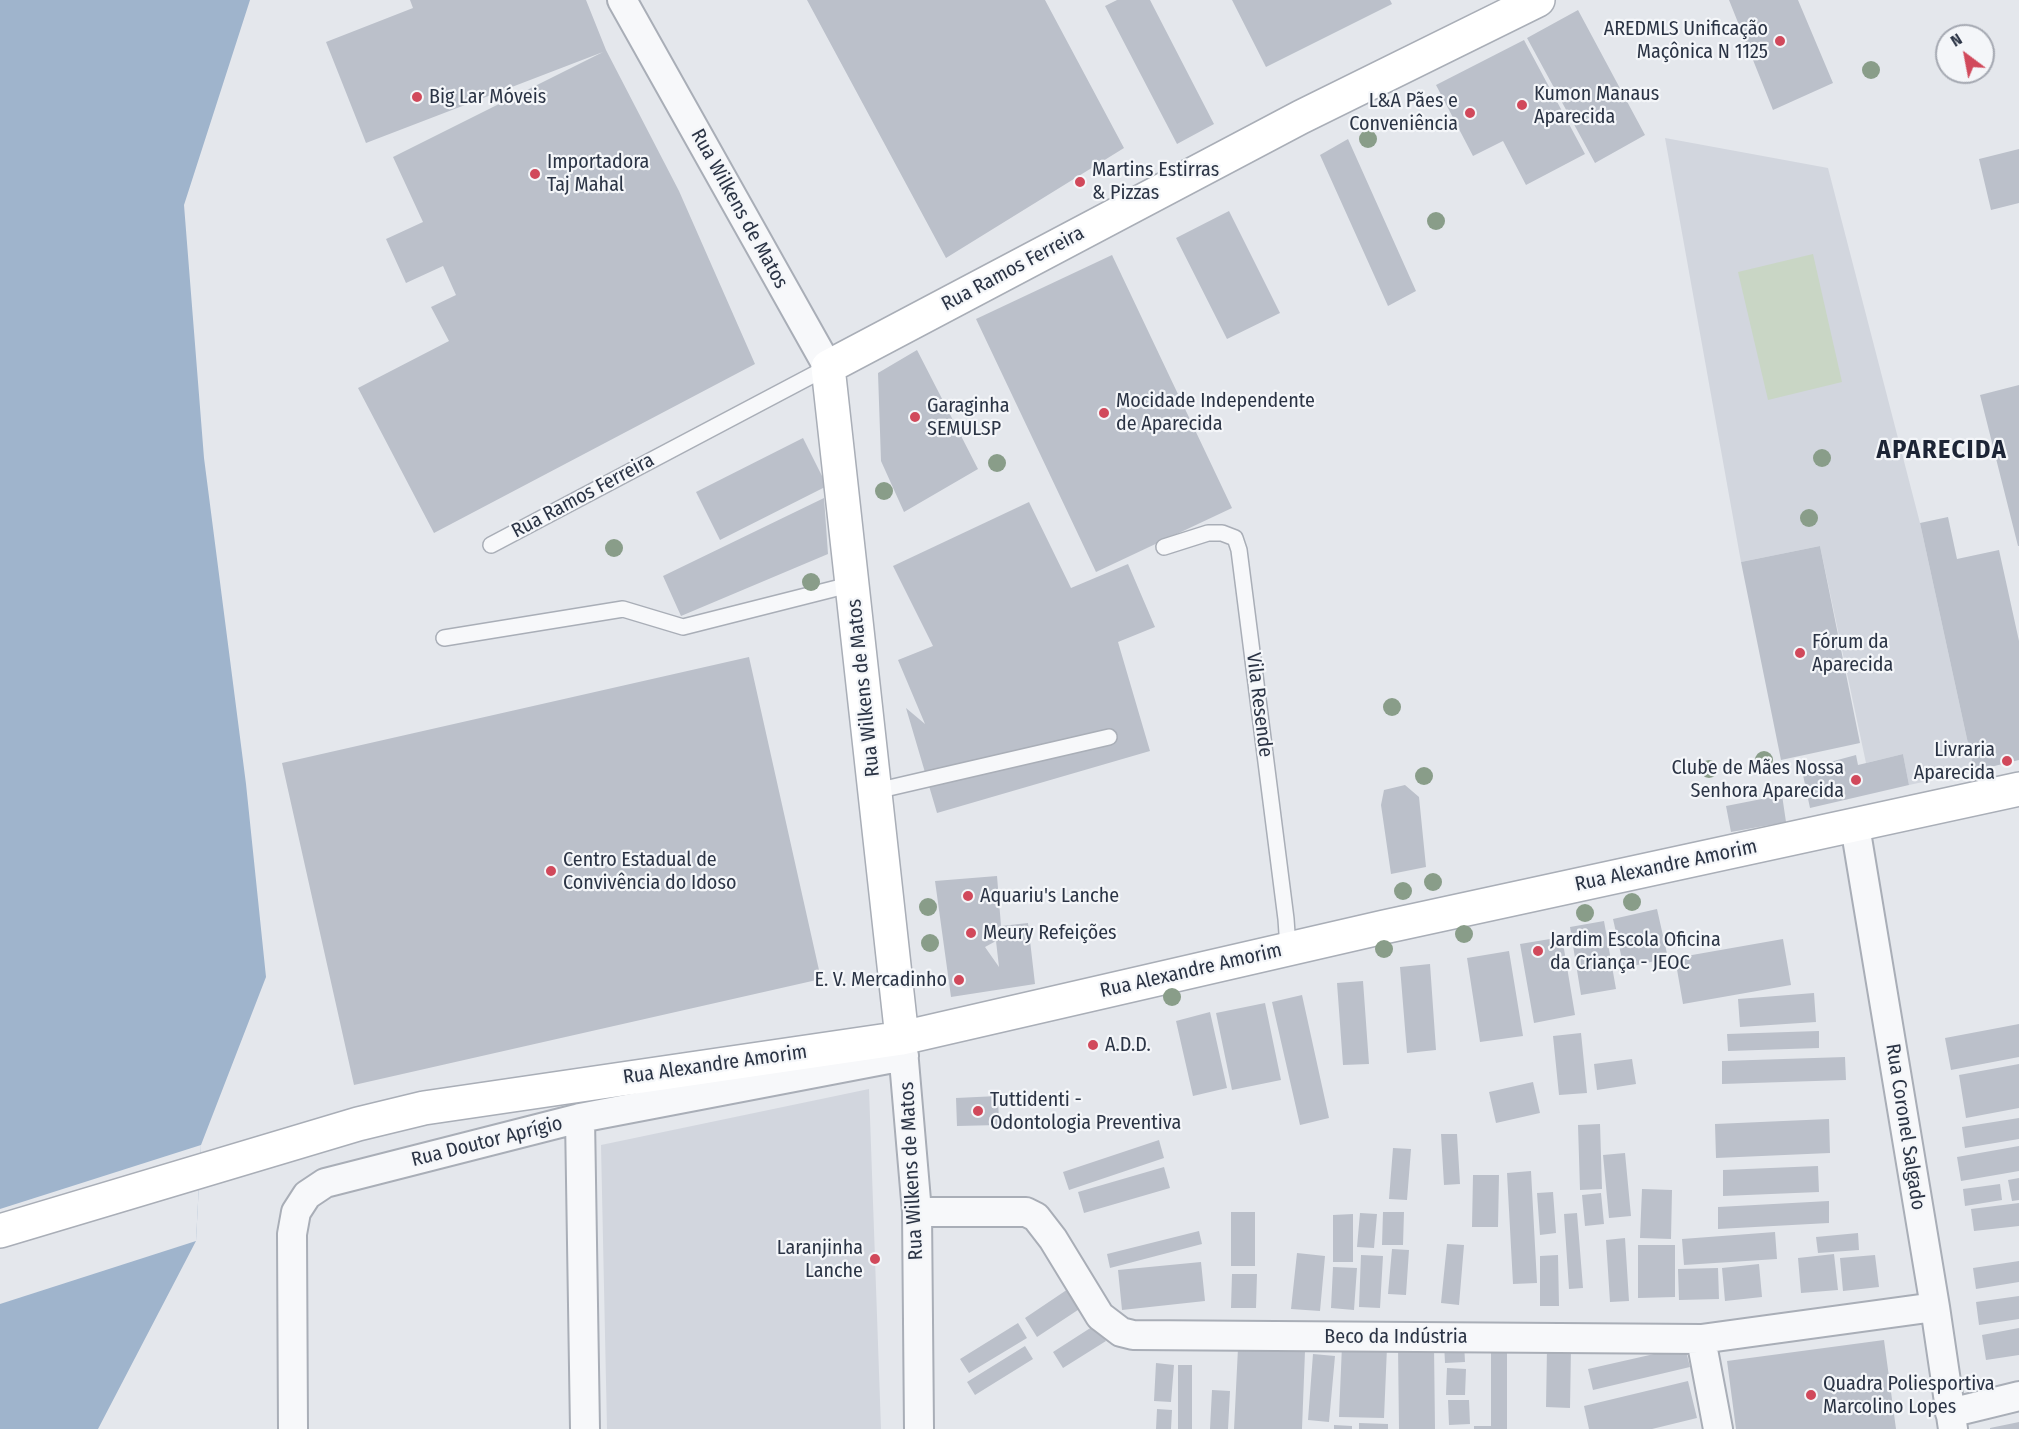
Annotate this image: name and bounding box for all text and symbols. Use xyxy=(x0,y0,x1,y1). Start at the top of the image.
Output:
place label: AREDMLS Unificação Maçônica N 1125 xyxy=(1604,17,1768,64)
north arrow xyxy=(1935,24,1995,84)
text: N xyxy=(1947,29,1965,51)
marker: AREDMLS Unificação Maçônica N 1125 xyxy=(1773,34,1787,48)
place label: Kumon Manaus Aparecida xyxy=(1534,82,1659,129)
place label: Big Lar Móveis xyxy=(429,85,546,109)
place label: L&A Pães e Conveniência xyxy=(1349,89,1458,136)
marker: Big Lar Móveis xyxy=(410,90,424,104)
marker: Kumon Manaus Aparecida xyxy=(1515,98,1529,112)
marker: L&A Pães e Conveniência xyxy=(1463,106,1477,120)
street label: Rua Wilkens de Matos xyxy=(685,125,793,293)
place label: Importadora Taj Mahal xyxy=(547,150,649,197)
place label: Martins Estirras & Pizzas xyxy=(1092,158,1219,205)
marker: Importadora Taj Mahal xyxy=(528,167,542,181)
marker: Martins Estirras & Pizzas xyxy=(1073,175,1087,189)
street label: Rua Ramos Ferreira xyxy=(938,221,1088,317)
place label: Mocidade Independente de Aparecida xyxy=(1116,389,1315,436)
place label: Garaginha SEMULSP xyxy=(927,394,1010,441)
marker: Mocidade Independente de Aparecida xyxy=(1097,406,1111,420)
marker: Garaginha SEMULSP xyxy=(908,410,922,424)
district label: APARECIDA xyxy=(1877,435,2007,467)
street label: Rua Ramos Ferreira xyxy=(508,448,658,544)
street label: Rua Wilkens de Matos xyxy=(843,598,885,778)
place label: Fórum da Aparecida xyxy=(1812,630,1893,677)
marker: Fórum da Aparecida xyxy=(1793,646,1807,660)
street label: Vila Resende xyxy=(1241,651,1277,759)
place label: Livraria Aparecida xyxy=(1914,738,1995,785)
marker: Livraria Aparecida xyxy=(2000,754,2014,768)
place label: Clube de Mães Nossa Senhora Aparecida xyxy=(1671,756,1844,803)
marker: Clube de Mães Nossa Senhora Aparecida xyxy=(1849,773,1863,787)
street label: Rua Alexandre Amorim xyxy=(1573,835,1759,897)
place label: Centro Estadual de Convivência do Idoso xyxy=(563,848,736,895)
marker: Centro Estadual de Convivência do Idoso xyxy=(544,864,558,878)
place label: Aquariu's Lanche xyxy=(980,884,1119,908)
marker: Aquariu's Lanche xyxy=(961,889,975,903)
place label: Meury Refeições xyxy=(983,921,1117,945)
marker: Meury Refeições xyxy=(964,926,978,940)
place label: Jardim Escola Oficina da Criança - JEOC xyxy=(1550,928,1721,975)
street label: Rua Alexandre Amorim xyxy=(1098,938,1284,1004)
marker: Jardim Escola Oficina da Criança - JEOC xyxy=(1531,944,1545,958)
place label: E. V. Mercadinho xyxy=(815,968,947,992)
marker: E. V. Mercadinho xyxy=(952,973,966,987)
place label: A.D.D. xyxy=(1105,1033,1151,1057)
marker: A.D.D. xyxy=(1086,1038,1100,1052)
street label: Rua Alexandre Amorim xyxy=(621,1040,809,1090)
street label: Rua Coronel Salgado xyxy=(1880,1042,1930,1212)
street label: Rua Wilkens de Matos xyxy=(895,1081,929,1261)
place label: Tuttidenti - Odontologia Preventiva xyxy=(990,1088,1181,1135)
marker: Tuttidenti - Odontologia Preventiva xyxy=(971,1104,985,1118)
street label: Rua Doutor Aprígio xyxy=(409,1112,565,1172)
place label: Laranjinha Lanche xyxy=(777,1236,863,1283)
marker: Laranjinha Lanche xyxy=(868,1252,882,1266)
street label: Beco da Indústria xyxy=(1324,1325,1468,1349)
place label: Quadra Poliesportiva Marcolino Lopes xyxy=(1823,1372,1995,1419)
marker: Quadra Poliesportiva Marcolino Lopes xyxy=(1804,1388,1818,1402)

